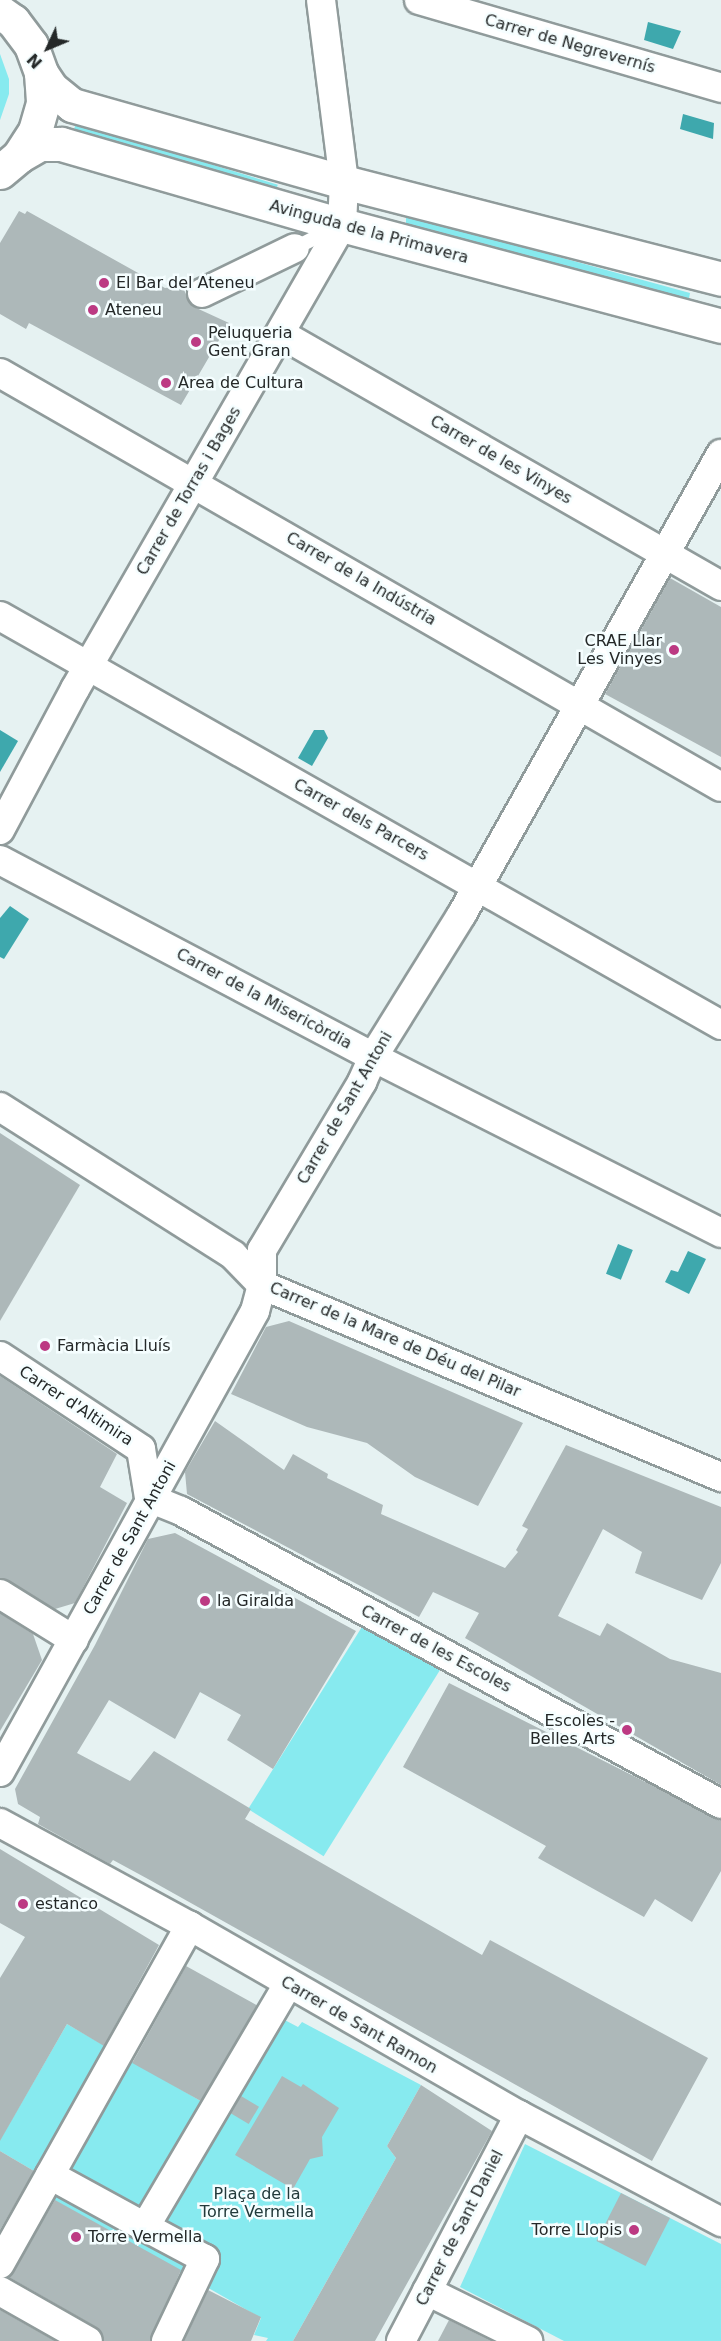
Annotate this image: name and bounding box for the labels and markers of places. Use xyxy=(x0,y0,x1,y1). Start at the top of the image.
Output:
place label: El Bar del Ateneu xyxy=(116,273,255,293)
marker: El Bar del Ateneu xyxy=(97,276,111,290)
place label: Ateneu xyxy=(105,300,162,320)
marker: Ateneu xyxy=(86,303,100,317)
place label: Peluqueria Gent Gran xyxy=(208,323,292,361)
marker: Peluqueria Gent Gran xyxy=(189,335,203,349)
place label: Area de Cultura xyxy=(178,373,304,393)
marker: Area de Cultura xyxy=(159,376,173,390)
place label: CRAE Llar Les Vinyes xyxy=(577,631,662,669)
marker: CRAE Llar Les Vinyes xyxy=(667,643,681,657)
place label: Farmàcia Lluís xyxy=(57,1336,171,1356)
marker: Farmàcia Lluís xyxy=(38,1339,52,1353)
place label: la Giralda xyxy=(217,1591,294,1611)
marker: la Giralda xyxy=(198,1594,212,1608)
place label: Escoles - Belles Arts xyxy=(530,1711,615,1749)
marker: Escoles - Belles Arts xyxy=(620,1723,634,1737)
place label: estanco xyxy=(35,1894,98,1914)
marker: estanco xyxy=(16,1897,30,1911)
place label: Torre Llopis xyxy=(532,2220,622,2240)
marker: Torre Llopis xyxy=(627,2223,641,2237)
place label: Torre Vermella xyxy=(88,2227,202,2247)
marker: Torre Vermella xyxy=(69,2230,83,2244)

